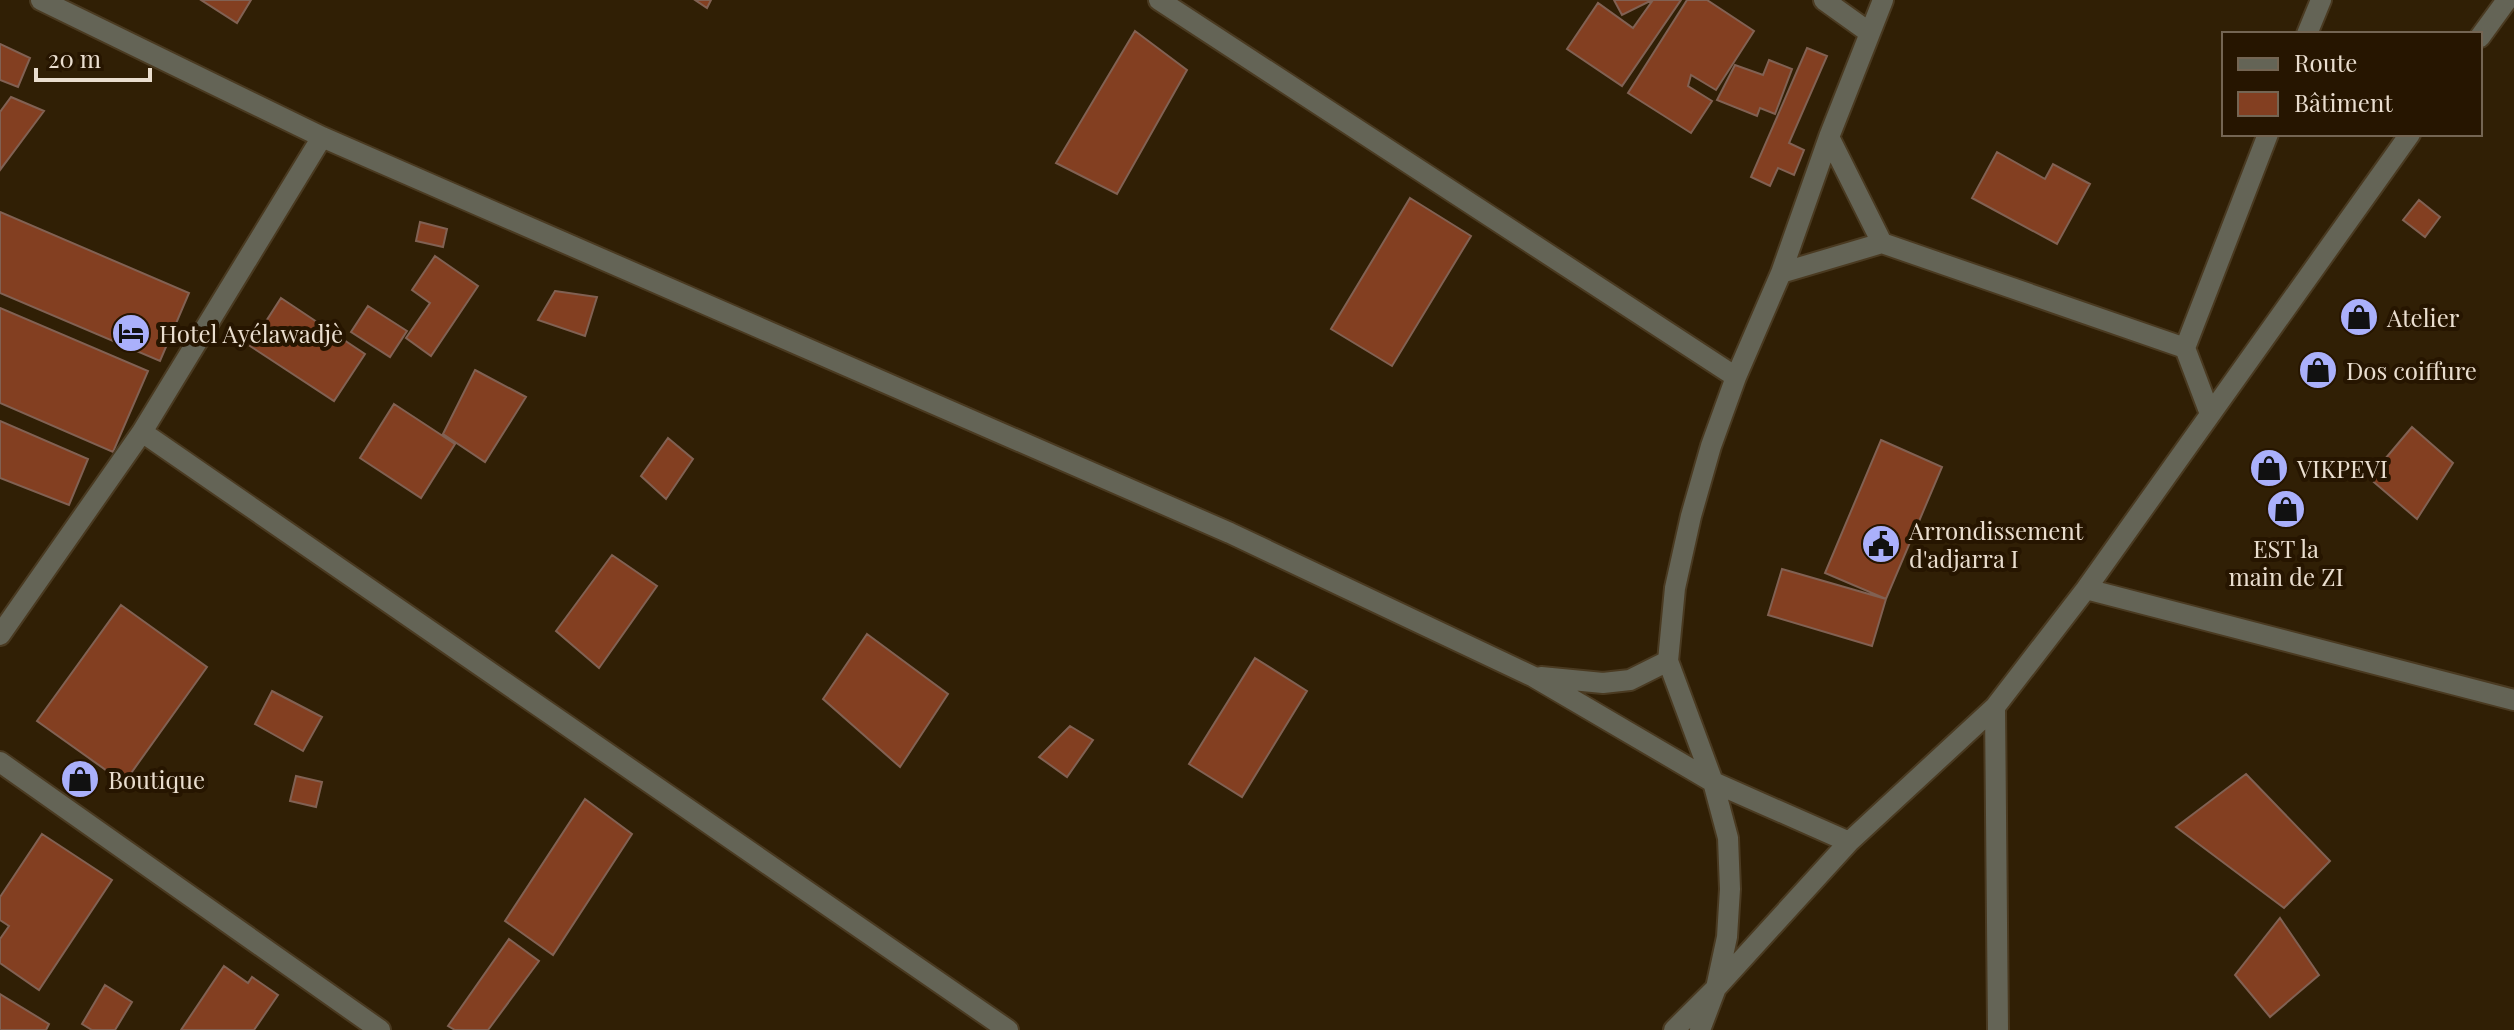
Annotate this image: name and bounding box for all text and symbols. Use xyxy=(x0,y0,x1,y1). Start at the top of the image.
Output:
scale bar xyxy=(36,32,150,82)
legend xyxy=(2222,32,2482,136)
text: 20 m xyxy=(48,42,101,74)
text: Route xyxy=(2294,46,2357,78)
text: Bâtiment xyxy=(2294,86,2393,118)
shop icon: Atelier xyxy=(2338,296,2380,338)
place label: Atelier xyxy=(2386,301,2460,333)
hotel icon: Hotel Ayélawadjè xyxy=(110,312,152,354)
place label: Hotel Ayélawadjè xyxy=(159,317,343,349)
shop icon: Dos coiffure xyxy=(2297,349,2339,391)
place label: Dos coiffure xyxy=(2346,354,2477,386)
shop icon: VIKPEVI xyxy=(2248,447,2290,489)
place label: VIKPEVI xyxy=(2296,452,2388,484)
shop icon: EST la main de ZI xyxy=(2265,488,2307,530)
place label: Arrondissement d'adjarra I xyxy=(1908,514,2084,574)
public building icon: Arrondissement d'adjarra I xyxy=(1860,523,1902,565)
place label: EST la main de ZI xyxy=(2228,532,2344,592)
shop icon: Boutique xyxy=(59,758,101,800)
place label: Boutique xyxy=(108,763,205,795)

